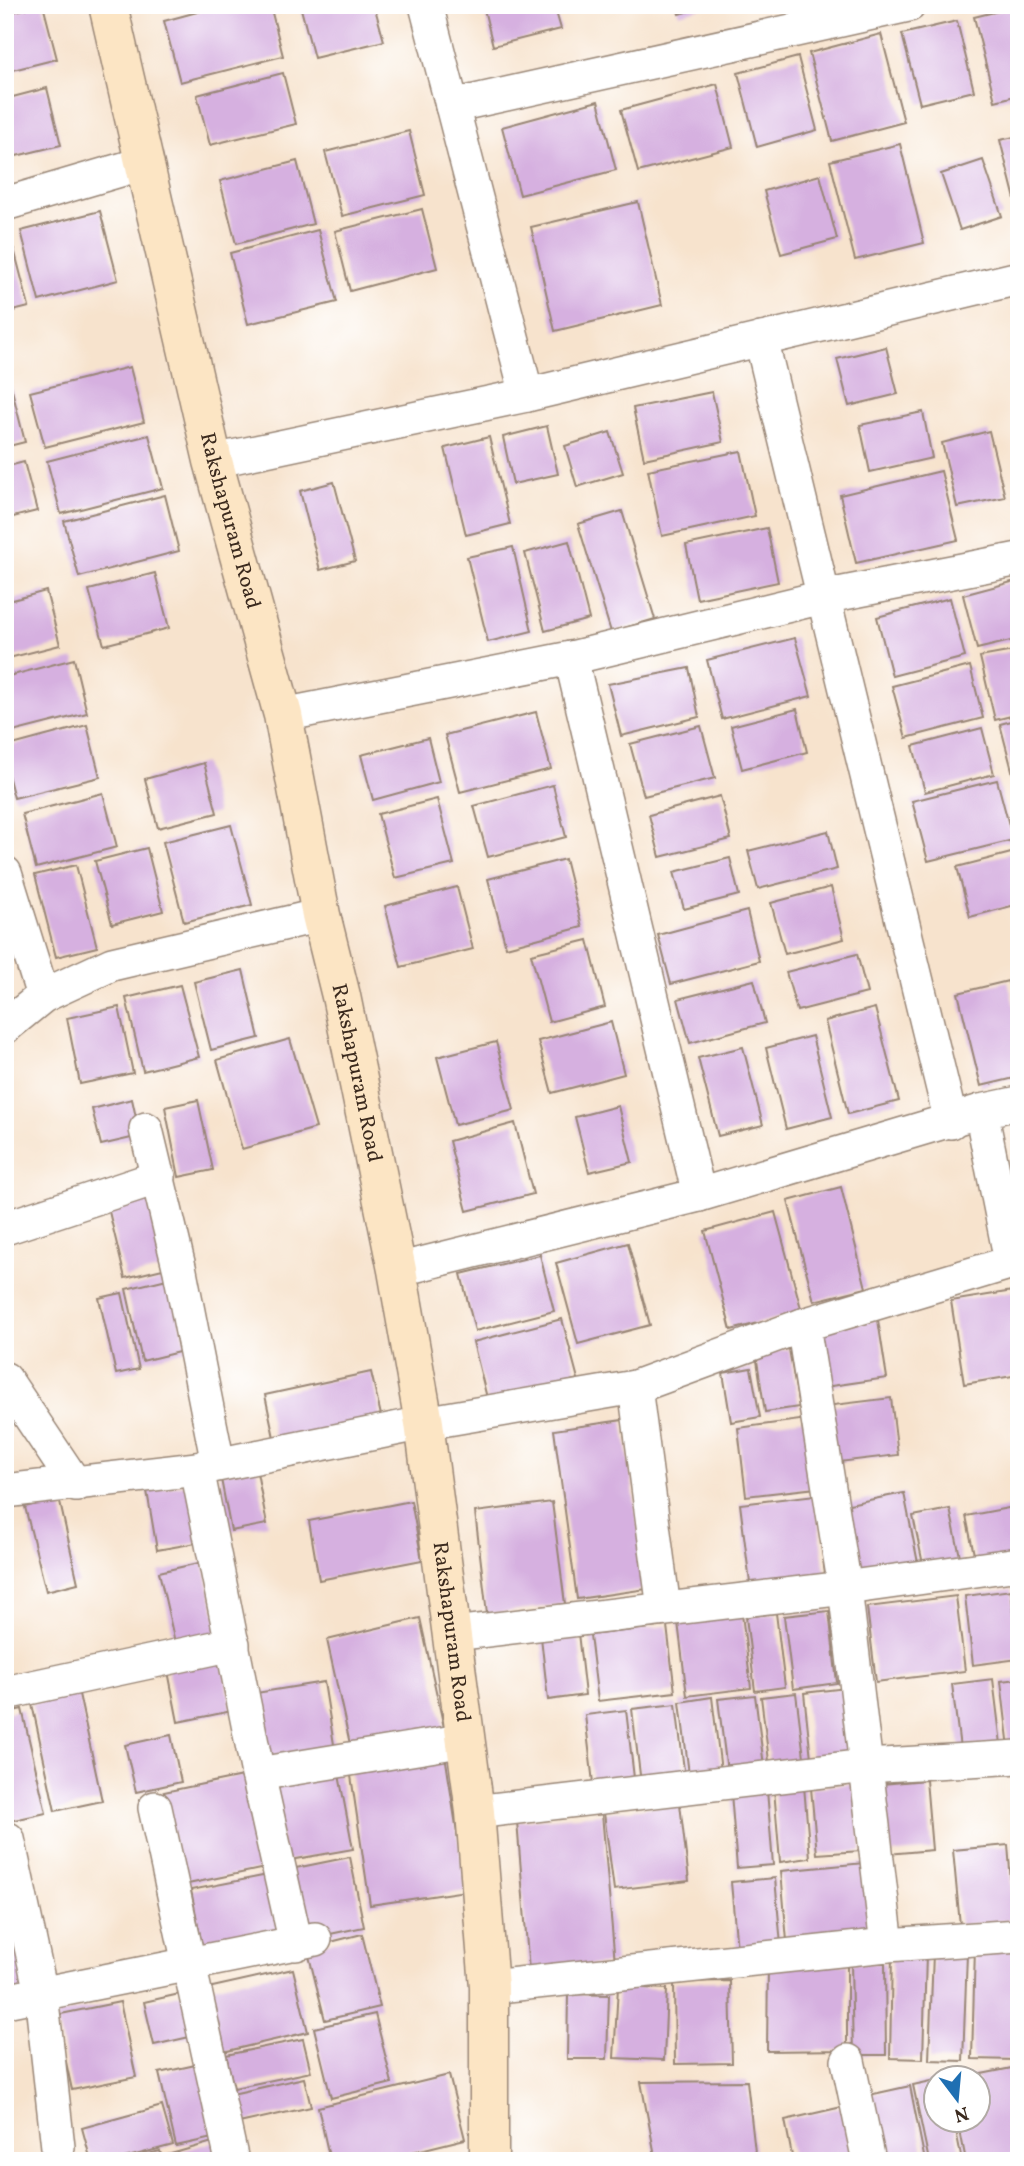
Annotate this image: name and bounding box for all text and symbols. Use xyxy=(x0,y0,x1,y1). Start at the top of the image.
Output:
street label: Rakshapuram Road xyxy=(192,430,268,612)
street label: Rakshapuram Road xyxy=(324,981,389,1165)
street label: Rakshapuram Road xyxy=(425,1540,478,1724)
north arrow xyxy=(922,2064,992,2134)
text: N xyxy=(951,2099,971,2128)

